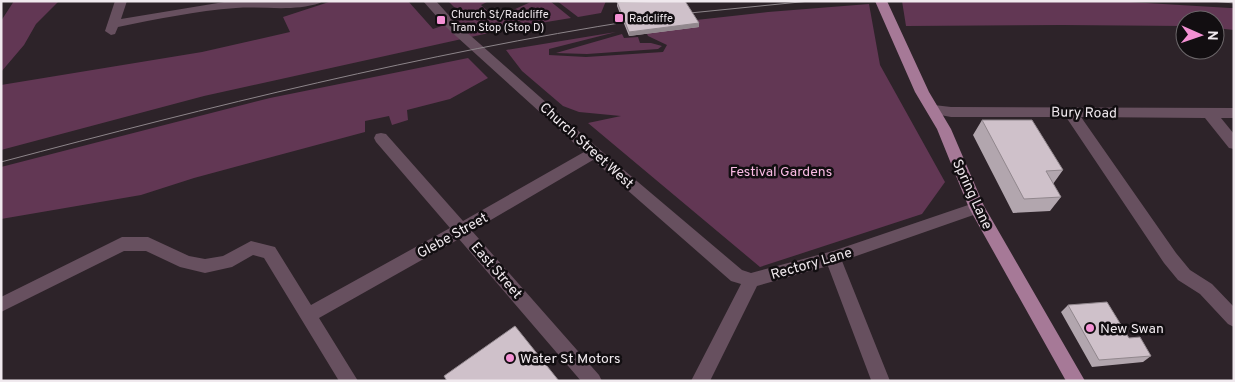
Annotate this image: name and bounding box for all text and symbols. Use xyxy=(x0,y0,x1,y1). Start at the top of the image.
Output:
place label: Church St/Radcliffe Tram Stop (Stop D) xyxy=(451,8,549,35)
north arrow xyxy=(1175,10,1225,60)
marker: Radcliffe xyxy=(613,12,625,24)
place label: Radcliffe xyxy=(629,12,673,26)
marker: Church St/Radcliffe Tram Stop (Stop D) xyxy=(435,14,447,26)
text: N xyxy=(1203,30,1220,41)
street label: Church Street West xyxy=(536,100,636,193)
street label: Bury Road xyxy=(1051,104,1117,123)
street label: Spring Lane xyxy=(948,157,995,232)
park label: Festival Gardens xyxy=(730,164,832,181)
street label: Glebe Street xyxy=(414,210,491,263)
street label: East Street xyxy=(467,239,525,303)
street label: Rectory Lane xyxy=(769,245,854,284)
place label: New Swan xyxy=(1100,321,1164,338)
marker: New Swan xyxy=(1084,322,1096,334)
place label: Water St Motors xyxy=(520,351,621,368)
marker: Water St Motors xyxy=(504,352,516,364)

